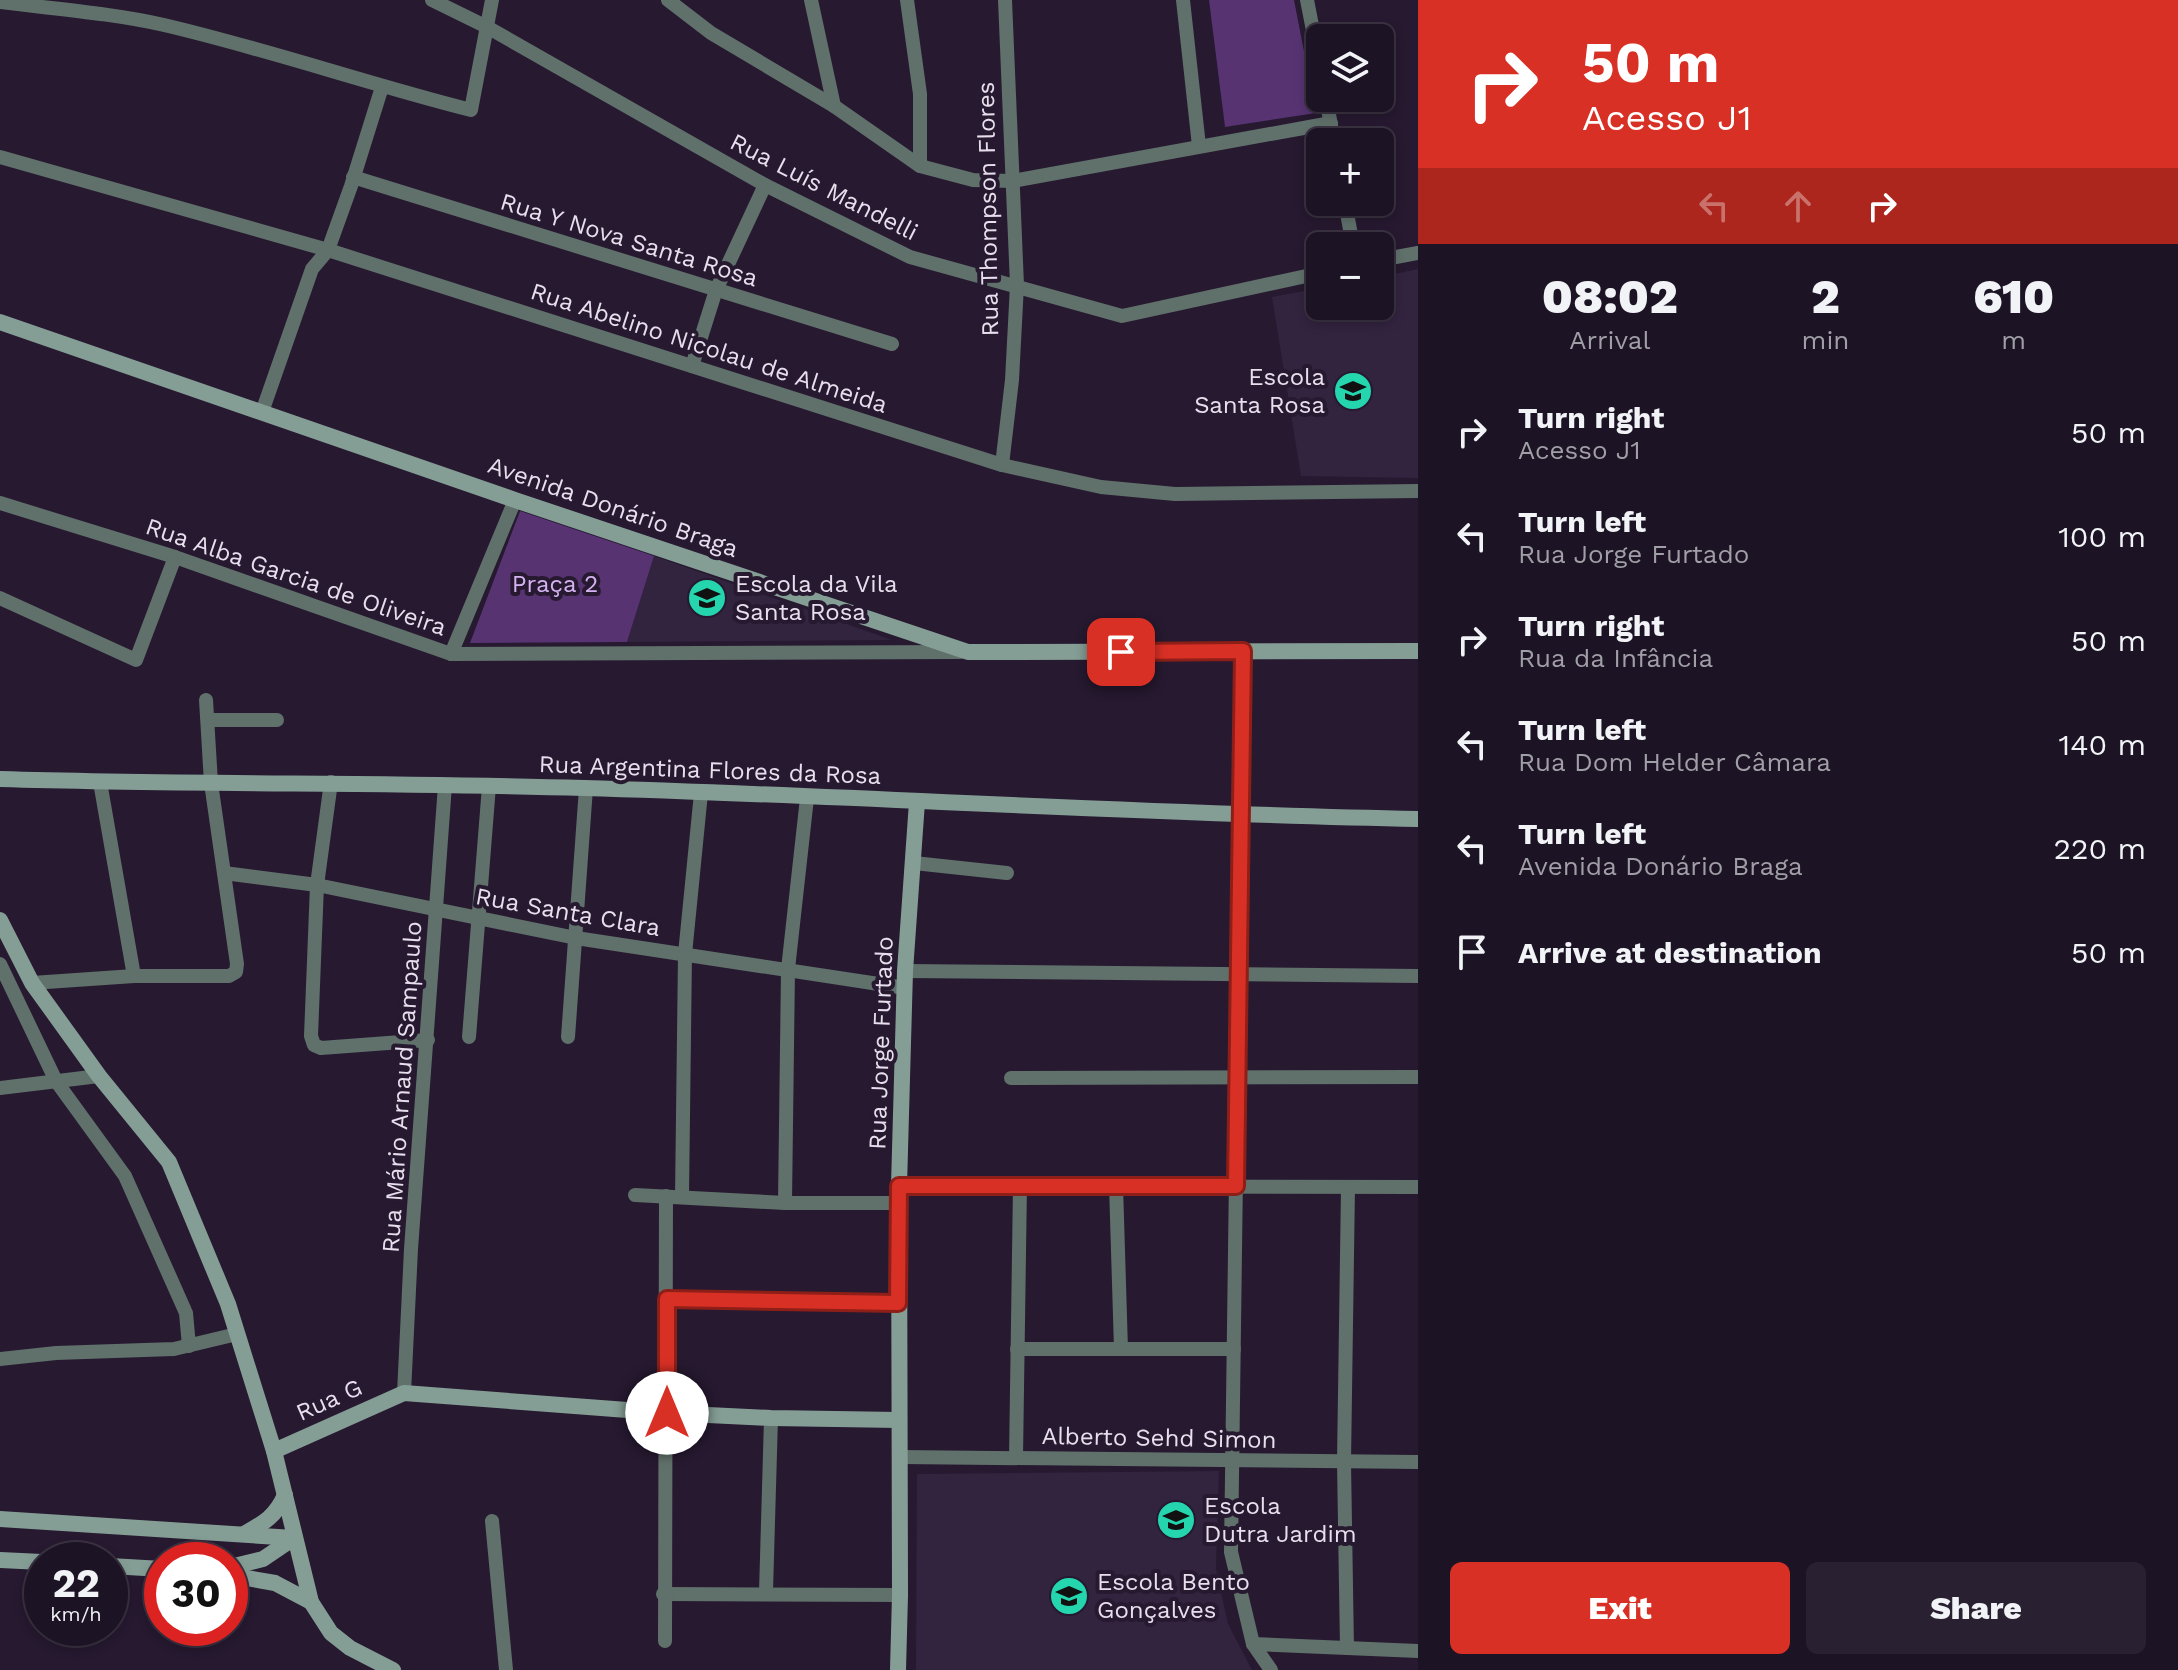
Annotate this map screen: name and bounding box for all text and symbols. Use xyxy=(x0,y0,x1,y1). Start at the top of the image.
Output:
map controls xyxy=(1306,24,1394,320)
button: layers xyxy=(1306,24,1394,112)
text: 50 m xyxy=(1582,30,1719,96)
icon: right xyxy=(1450,32,1554,136)
street label: Rua Thompson Flores xyxy=(972,81,1004,337)
text: Acesso J1 xyxy=(1582,97,1752,139)
street label: Rua Luís Mandelli xyxy=(726,128,922,246)
button: + xyxy=(1306,128,1394,216)
icon: left xyxy=(1692,184,1736,228)
icon: ahead xyxy=(1776,184,1820,228)
icon: right xyxy=(1860,184,1904,228)
street label: Rua Y Nova Santa Rosa xyxy=(497,187,761,293)
button: − xyxy=(1306,232,1394,320)
text: 08:02 xyxy=(1542,268,1678,325)
text: 2 xyxy=(1811,268,1840,325)
text: 610 xyxy=(1973,268,2054,325)
street label: Rua Abelino Nicolau de Almeida xyxy=(527,277,891,419)
text: Arrival xyxy=(1569,325,1650,355)
text: min xyxy=(1802,325,1849,355)
text: m xyxy=(2001,325,2026,355)
place label: Escola Santa Rosa xyxy=(1194,363,1325,419)
school or university icon: Escola Santa Rosa xyxy=(1332,370,1374,412)
text: Turn right xyxy=(1518,400,1664,435)
icon: right xyxy=(1450,410,1494,454)
text: 50 m xyxy=(2071,415,2146,450)
text: Acesso J1 xyxy=(1518,435,1641,465)
street label: Avenida Donário Braga xyxy=(484,451,742,563)
text: Turn left xyxy=(1518,504,1646,539)
street label: Rua Alba Garcia de Oliveira xyxy=(142,512,450,642)
icon: left xyxy=(1450,514,1494,558)
text: 100 m xyxy=(2058,519,2146,554)
text: Rua Jorge Furtado xyxy=(1518,539,1749,569)
park label: Praça 2 xyxy=(512,570,598,598)
place label: Escola da Vila Santa Rosa xyxy=(735,570,898,626)
school or university icon: Escola da Vila Santa Rosa xyxy=(686,577,728,619)
text: Turn right xyxy=(1518,608,1664,643)
pin xyxy=(1087,618,1155,686)
icon: right xyxy=(1450,618,1494,662)
text: 50 m xyxy=(2071,623,2146,658)
icon: arrive xyxy=(1099,630,1143,674)
text: Rua da Infância xyxy=(1518,643,1713,673)
text: Turn left xyxy=(1518,712,1646,747)
icon: left xyxy=(1450,722,1494,766)
text: 140 m xyxy=(2058,727,2146,762)
text: Rua Dom Helder Câmara xyxy=(1518,747,1831,777)
street label: Rua Argentina Flores da Rosa xyxy=(538,750,882,790)
text: Turn left xyxy=(1518,816,1646,851)
icon: left xyxy=(1450,826,1494,870)
text: 220 m xyxy=(2054,831,2146,866)
text: Avenida Donário Braga xyxy=(1518,851,1803,881)
street label: Rua Santa Clara xyxy=(474,882,662,942)
street label: Rua Mário Arnaud Sampaulo xyxy=(376,920,428,1254)
icon: arrive xyxy=(1450,930,1494,974)
text: Arrive at destination xyxy=(1518,935,1822,970)
text: 50 m xyxy=(2071,935,2146,970)
street label: Rua Jorge Furtado xyxy=(863,936,899,1150)
position arrow xyxy=(625,1371,709,1455)
street label: Rua G xyxy=(292,1373,366,1427)
street label: Alberto Sehd Simon xyxy=(1041,1422,1277,1454)
place label: Escola Dutra Jardim xyxy=(1204,1492,1357,1548)
school or university icon: Escola Dutra Jardim xyxy=(1155,1499,1197,1541)
speed limit sign: 30 xyxy=(144,1542,248,1646)
text: 22 xyxy=(52,1560,100,1607)
button: Exit xyxy=(1450,1562,1790,1654)
button: Share xyxy=(1806,1562,2146,1654)
place label: Escola Bento Gonçalves xyxy=(1097,1568,1250,1624)
school or university icon: Escola Bento Gonçalves xyxy=(1048,1575,1090,1617)
text: km/h xyxy=(50,1602,102,1626)

